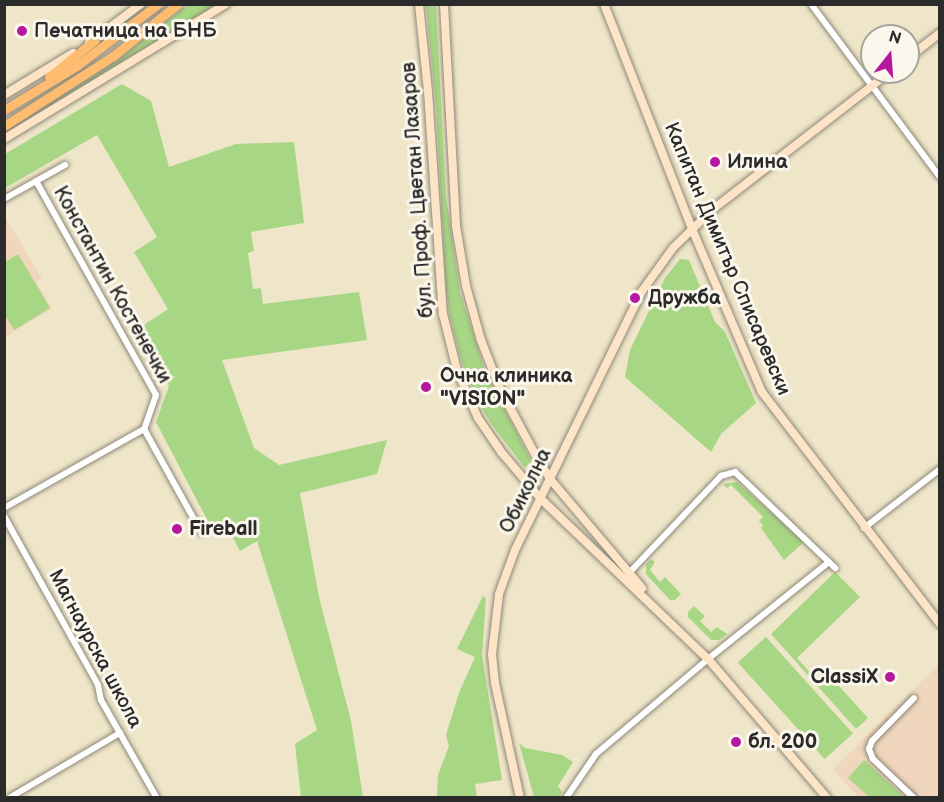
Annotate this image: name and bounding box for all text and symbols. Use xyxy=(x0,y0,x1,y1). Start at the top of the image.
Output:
place label: Печатница на БНБ xyxy=(34,19,216,43)
marker: Печатница на БНБ xyxy=(15,24,29,38)
north arrow xyxy=(860,24,920,84)
text: N xyxy=(886,27,903,49)
street label: бул. Проф. Цветан Лазаров xyxy=(397,61,439,319)
street label: Капитан Димитър Списаревски xyxy=(658,119,796,399)
place label: Илина xyxy=(727,150,787,174)
marker: Илина xyxy=(708,155,722,169)
street label: Константин Костенечки xyxy=(48,182,176,388)
place label: Дружба xyxy=(648,286,721,310)
marker: Дружба xyxy=(626,289,644,307)
place label: Очна клиника "VISION" xyxy=(440,364,572,411)
marker: Очна клиника "VISION" xyxy=(417,378,435,396)
street label: Обиколна xyxy=(495,445,557,537)
place label: Fireball xyxy=(189,517,258,541)
marker: Fireball xyxy=(170,522,184,536)
street label: Магнаурска школа xyxy=(43,565,147,733)
place label: ClassiX xyxy=(811,665,878,689)
marker: ClassiX xyxy=(883,670,897,684)
place label: бл. 200 xyxy=(748,730,817,754)
marker: бл. 200 xyxy=(729,735,743,749)

